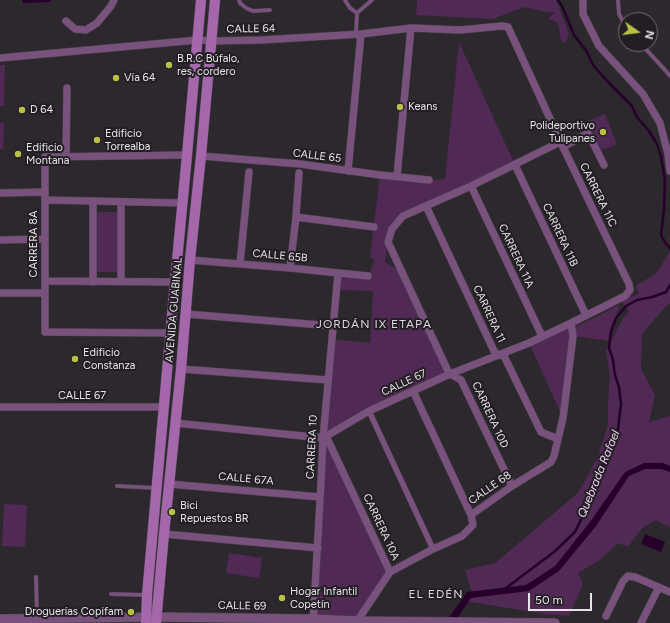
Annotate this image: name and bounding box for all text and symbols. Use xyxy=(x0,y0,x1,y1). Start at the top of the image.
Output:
north arrow xyxy=(618,12,658,52)
street label: CALLE 64 xyxy=(226,22,276,36)
text: N xyxy=(642,29,656,40)
place label: B.R.C Búfalo, res, cordero xyxy=(177,52,240,78)
marker: B.R.C Búfalo, res, cordero xyxy=(164,60,174,70)
place label: Vía 64 xyxy=(124,71,156,85)
marker: Vía 64 xyxy=(111,73,121,83)
place label: Keans xyxy=(408,100,437,114)
marker: Keans xyxy=(395,102,405,112)
place label: D 64 xyxy=(30,103,53,117)
marker: D 64 xyxy=(17,105,27,115)
place label: Polideportivo Tulipanes xyxy=(530,119,595,145)
place label: Edificio Torrealba xyxy=(105,127,150,153)
marker: Polideportivo Tulipanes xyxy=(598,127,608,137)
marker: Edificio Torrealba xyxy=(92,135,102,145)
place label: Edificio Montana xyxy=(26,141,69,167)
street label: CALLE 65 xyxy=(292,146,342,166)
marker: Edificio Montana xyxy=(13,149,23,159)
street label: CARRERA 11C xyxy=(577,161,619,229)
street label: CARRERA 11B xyxy=(540,201,580,269)
street label: CARRERA 8A xyxy=(27,211,41,277)
street label: CARRERA 11A xyxy=(495,222,537,290)
street label: CALLE 65B xyxy=(252,247,308,265)
street label: AVENIDA GUABINAL xyxy=(163,257,185,363)
street label: CARRERA 11 xyxy=(470,283,508,345)
district label: JORDÁN IX ETAPA xyxy=(316,317,432,331)
place label: Edificio Constanza xyxy=(83,346,135,372)
marker: Edificio Constanza xyxy=(70,354,80,364)
street label: CALLE 67 xyxy=(379,367,429,399)
street label: CARRERA 10D xyxy=(469,380,511,450)
street label: CALLE 67 xyxy=(58,389,106,403)
street label: CARRERA 10 xyxy=(304,415,320,479)
water label: Quebrada Rafael xyxy=(575,428,623,520)
street label: CALLE 68 xyxy=(466,469,514,507)
street label: CALLE 67A xyxy=(218,470,274,488)
street label: CARRERA 10A xyxy=(360,492,402,562)
place label: Bici Repuestos BR xyxy=(180,499,249,525)
marker: Bici Repuestos BR xyxy=(167,507,177,517)
place label: Hogar Infantil Copetín xyxy=(290,585,357,611)
scale bar xyxy=(530,585,594,611)
district label: EL EDÉN xyxy=(408,587,464,601)
marker: Hogar Infantil Copetín xyxy=(277,593,287,603)
text: 50 m xyxy=(535,593,563,607)
street label: CALLE 69 xyxy=(218,599,266,613)
place label: Droguerías Copifam xyxy=(25,605,123,619)
marker: Droguerías Copifam xyxy=(126,607,136,617)

